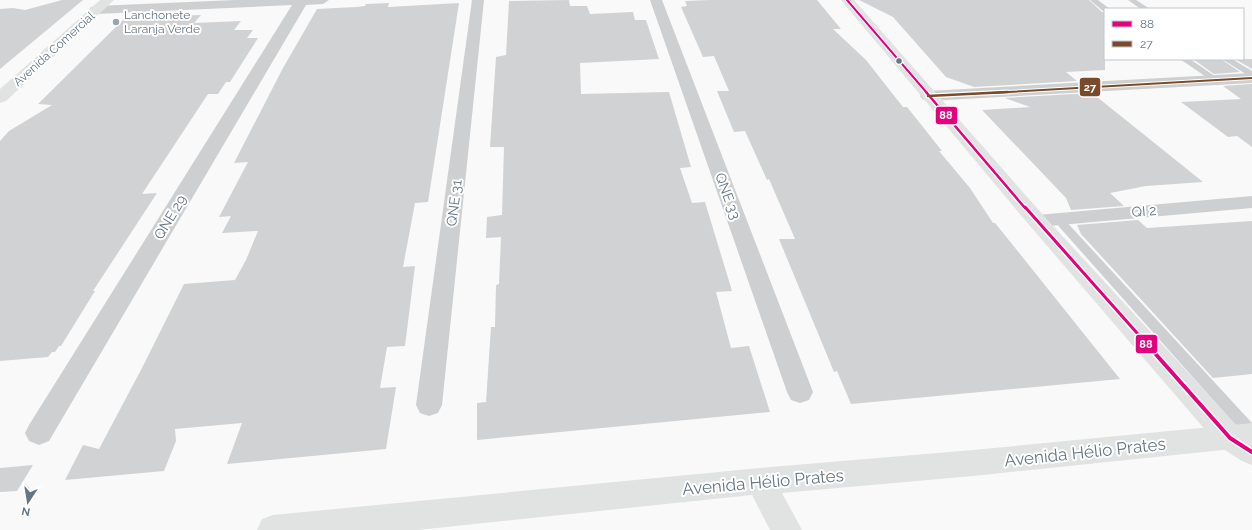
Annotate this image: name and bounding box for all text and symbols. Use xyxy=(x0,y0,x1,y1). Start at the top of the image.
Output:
street label: Avenida Comercial xyxy=(11,8,98,89)
place label: Lanchonete Laranja Verde xyxy=(124,8,200,36)
legend xyxy=(1104,8,1244,60)
marker: Lanchonete Laranja Verde xyxy=(111,17,121,27)
text: 88 xyxy=(1140,17,1154,31)
text: 27 xyxy=(1140,37,1153,51)
unlabelled marker xyxy=(894,56,904,66)
line badge: 27 xyxy=(1079,77,1101,97)
text: 27 xyxy=(1084,81,1097,94)
line badge: 88 xyxy=(935,106,958,125)
text: 88 xyxy=(939,109,953,122)
street label: QNE 33 xyxy=(712,171,744,221)
street label: QNE 31 xyxy=(443,179,465,227)
street label: QNE 29 xyxy=(151,192,189,242)
street label: QI 2 xyxy=(1131,202,1157,220)
line badge: 88 xyxy=(1135,334,1158,354)
text: 88 xyxy=(1139,338,1153,351)
street label: Avenida Hélio Prates xyxy=(1003,434,1167,470)
street label: Avenida Hélio Prates xyxy=(681,465,845,499)
north arrow xyxy=(8,482,48,522)
text: N xyxy=(21,504,31,519)

